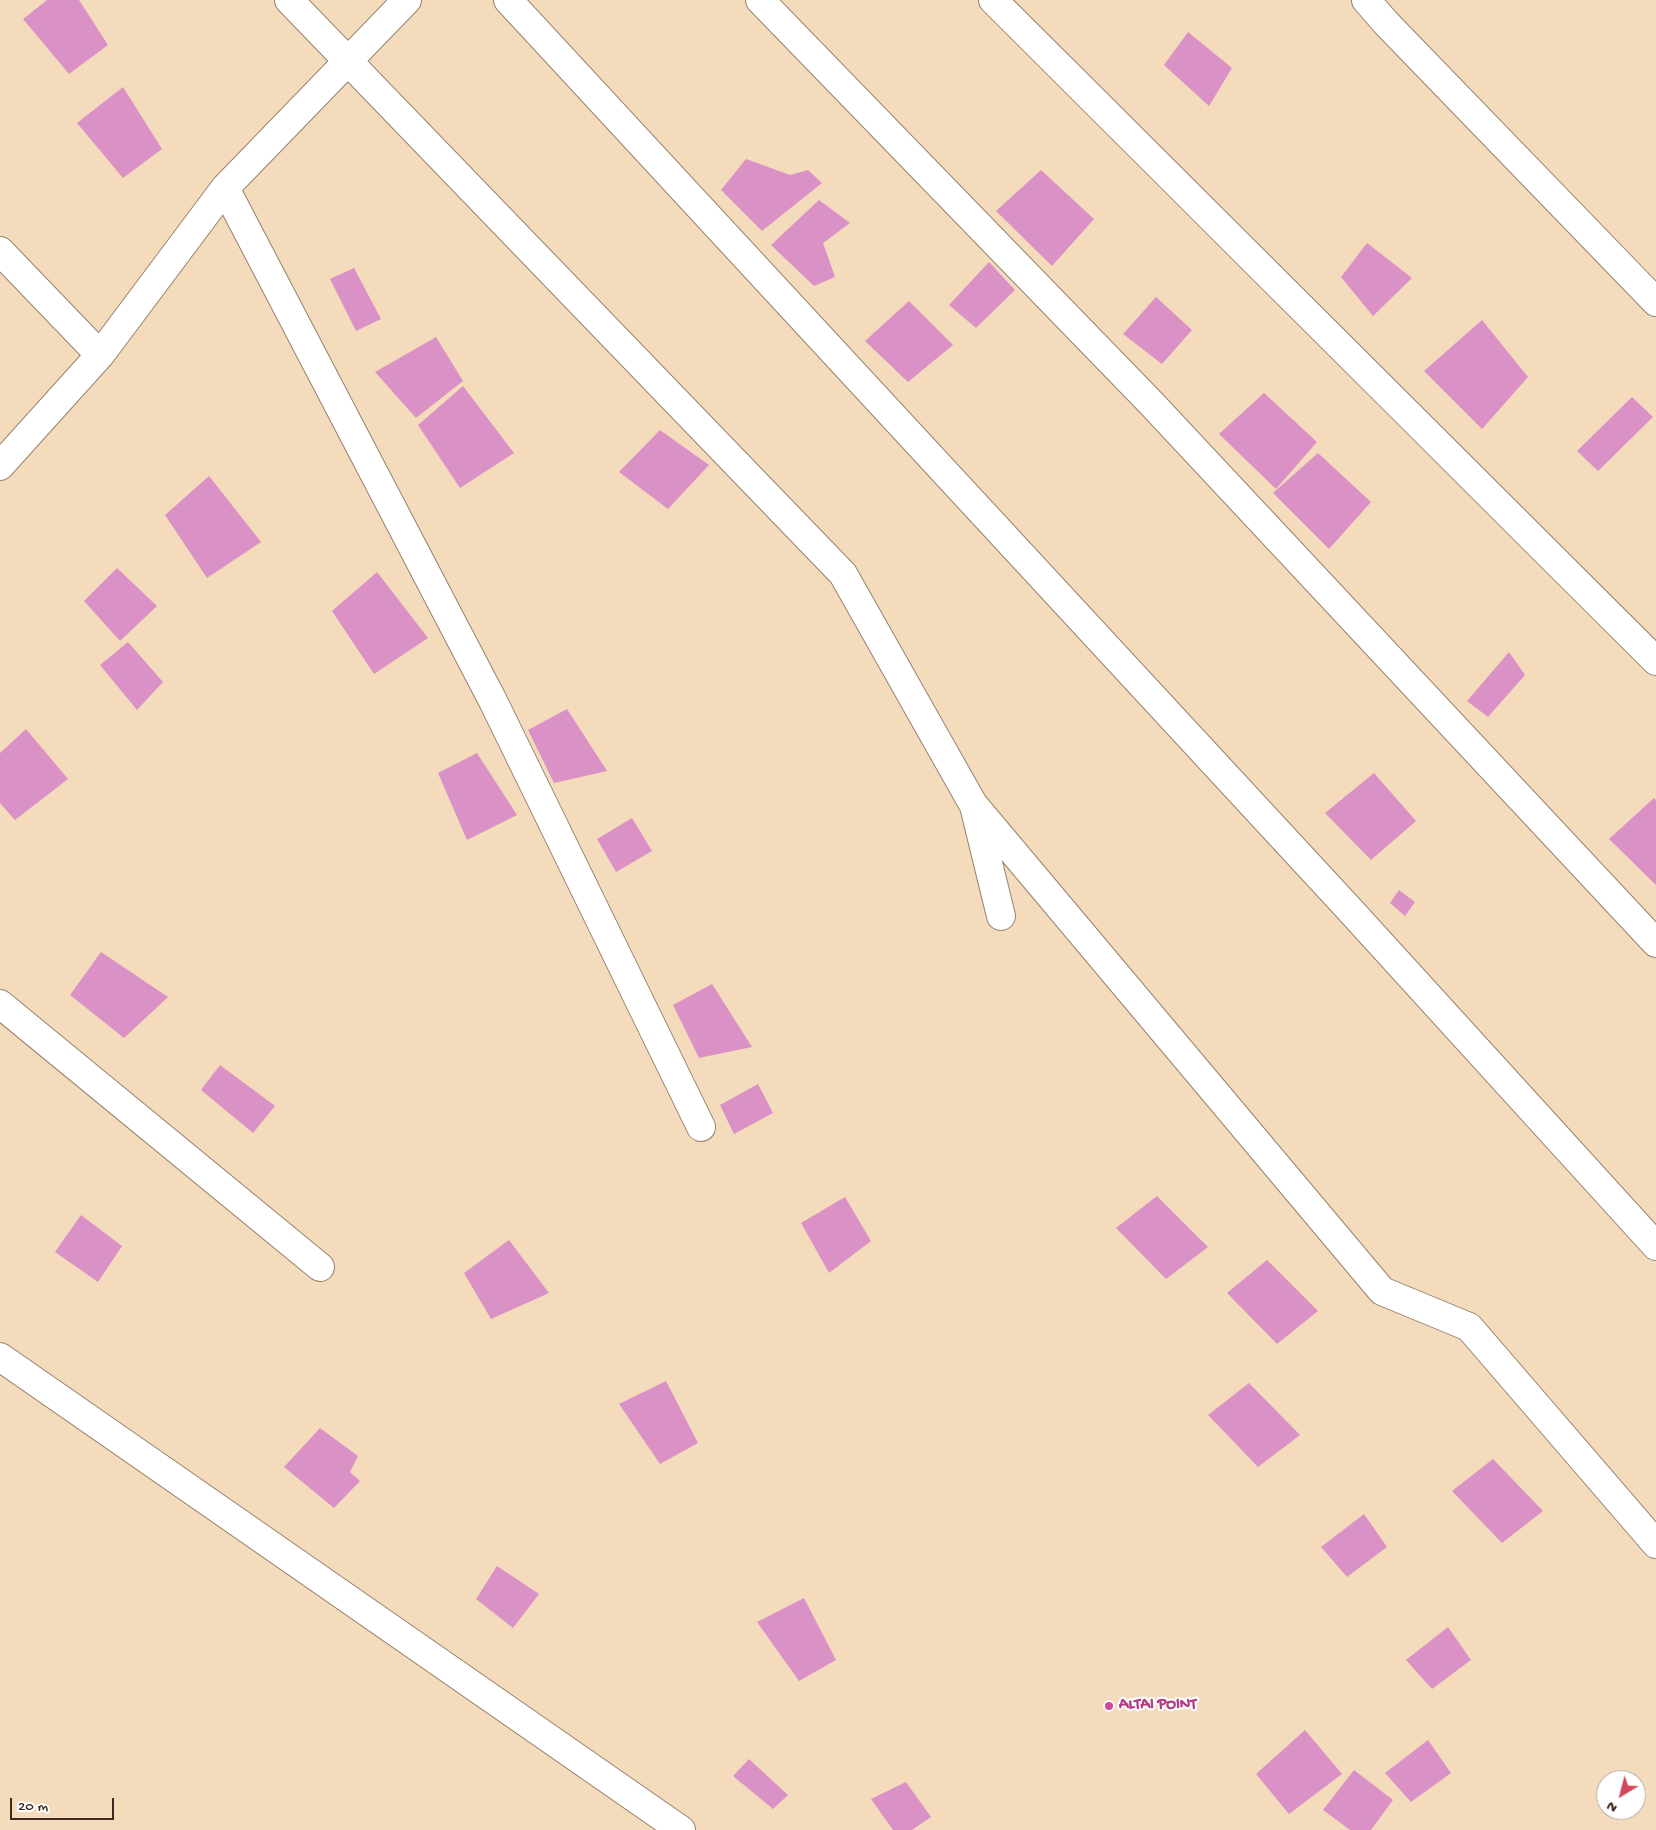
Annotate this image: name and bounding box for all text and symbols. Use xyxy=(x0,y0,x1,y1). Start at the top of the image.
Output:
place label: ALTAI POINT xyxy=(1119,1696,1196,1716)
marker: ALTAI POINT xyxy=(1103,1700,1115,1712)
north arrow xyxy=(1596,1770,1646,1820)
scale bar xyxy=(12,1788,116,1820)
text: N xyxy=(1604,1797,1621,1816)
text: 20 m xyxy=(18,1798,48,1816)

